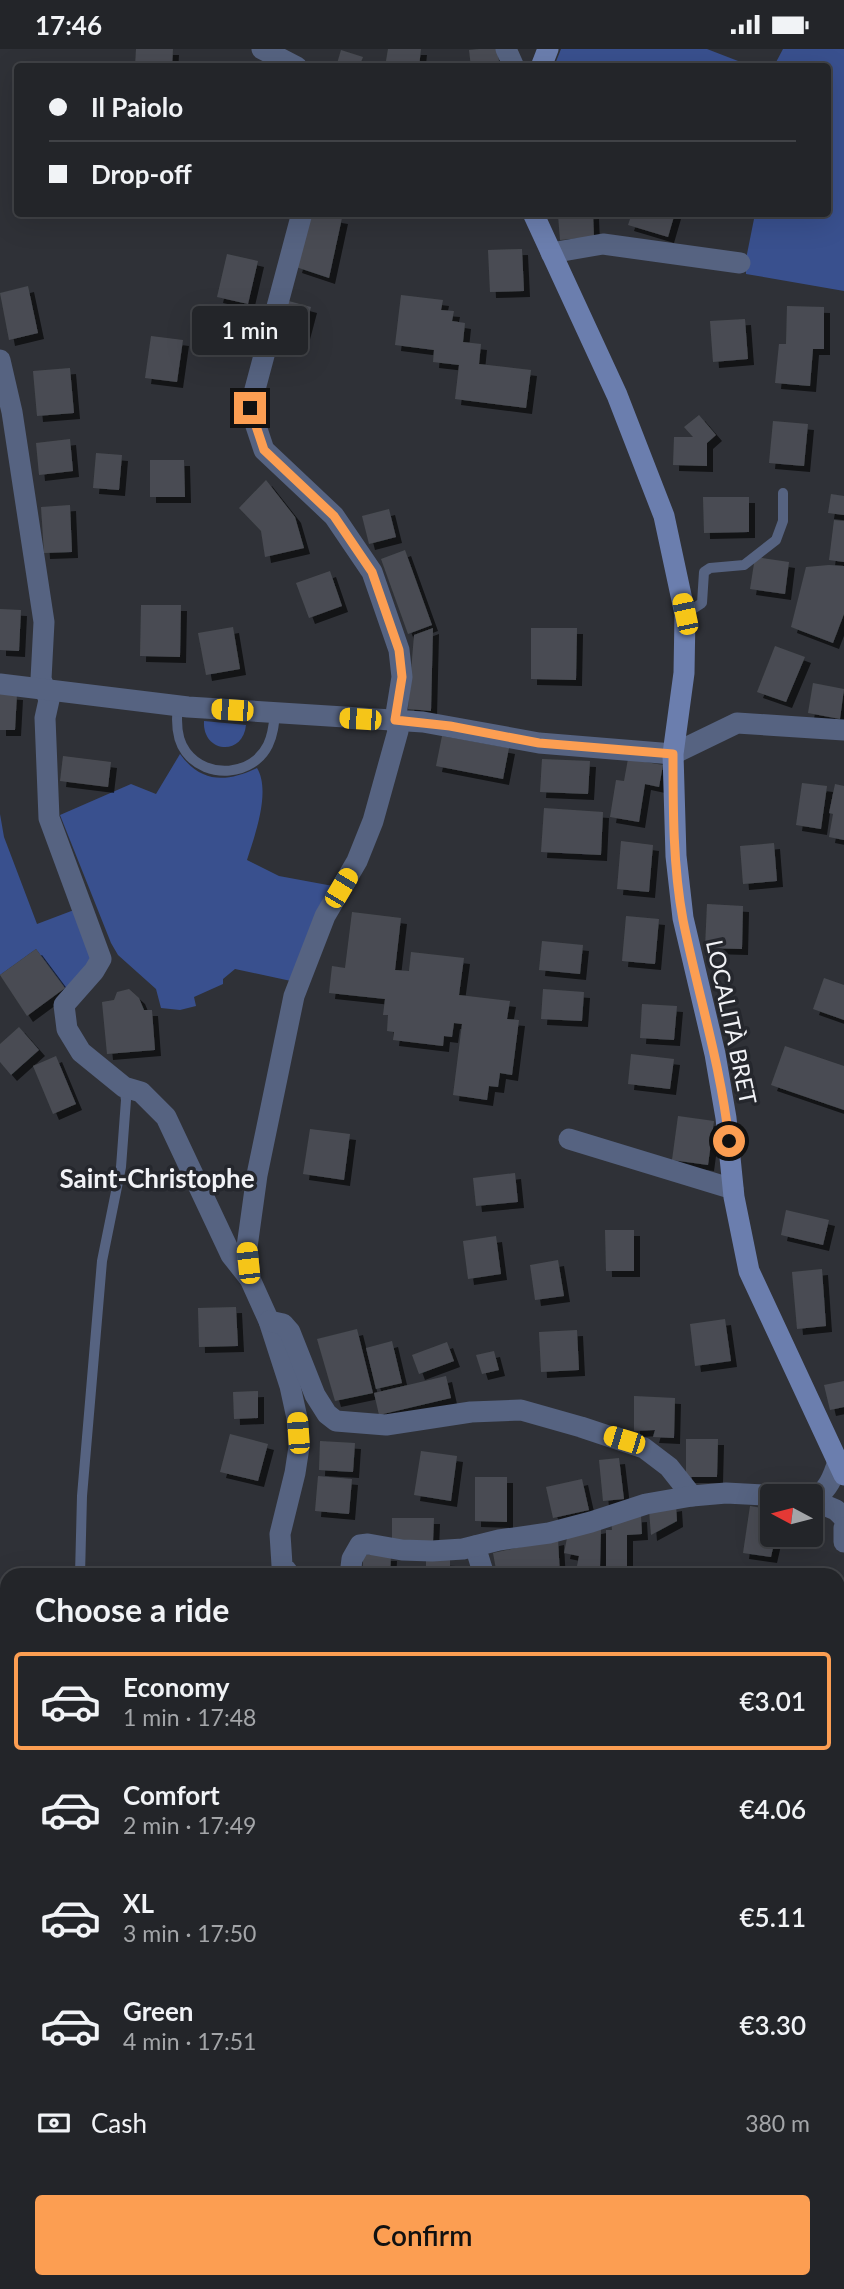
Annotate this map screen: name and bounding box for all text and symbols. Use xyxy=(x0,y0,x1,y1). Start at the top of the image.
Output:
text: 17:46 xyxy=(35,9,102,41)
text: Il Paiolo xyxy=(91,91,183,123)
text: Drop-off xyxy=(91,158,192,190)
callout: 1 min xyxy=(192,307,308,355)
text: 1 min xyxy=(222,316,278,344)
route end xyxy=(234,392,266,424)
car xyxy=(671,591,700,637)
car xyxy=(211,698,254,722)
car xyxy=(339,707,382,731)
car xyxy=(322,865,361,911)
street label: LOCALITÀ BRET xyxy=(701,937,763,1107)
route start xyxy=(713,1125,745,1157)
district label: Saint-Christophe xyxy=(59,1162,255,1194)
car xyxy=(236,1241,261,1285)
car xyxy=(287,1411,310,1455)
car xyxy=(601,1424,648,1456)
north arrow xyxy=(760,1484,822,1547)
map controls xyxy=(760,1484,823,1547)
text: Choose a ride xyxy=(35,1590,229,1629)
icon: car xyxy=(39,1670,102,1733)
text: Economy xyxy=(123,1671,229,1703)
text: €3.01 xyxy=(740,1685,806,1717)
text: 1 min · 17:48 xyxy=(123,1703,256,1731)
icon: car xyxy=(39,1778,102,1841)
text: Comfort xyxy=(123,1779,220,1811)
text: €4.06 xyxy=(740,1793,806,1825)
text: 2 min · 17:49 xyxy=(123,1811,256,1839)
icon: car xyxy=(39,1886,102,1949)
text: XL xyxy=(123,1887,154,1919)
text: €5.11 xyxy=(740,1901,806,1933)
text: 3 min · 17:50 xyxy=(123,1919,256,1947)
icon: car xyxy=(39,1994,102,2057)
text: Green xyxy=(123,1995,193,2027)
text: €3.30 xyxy=(740,2009,806,2041)
text: 4 min · 17:51 xyxy=(123,2027,256,2055)
icon: cash xyxy=(35,2104,73,2142)
text: Cash xyxy=(91,2107,147,2139)
text: 380 m xyxy=(745,2109,810,2137)
button: Confirm xyxy=(35,2195,810,2275)

